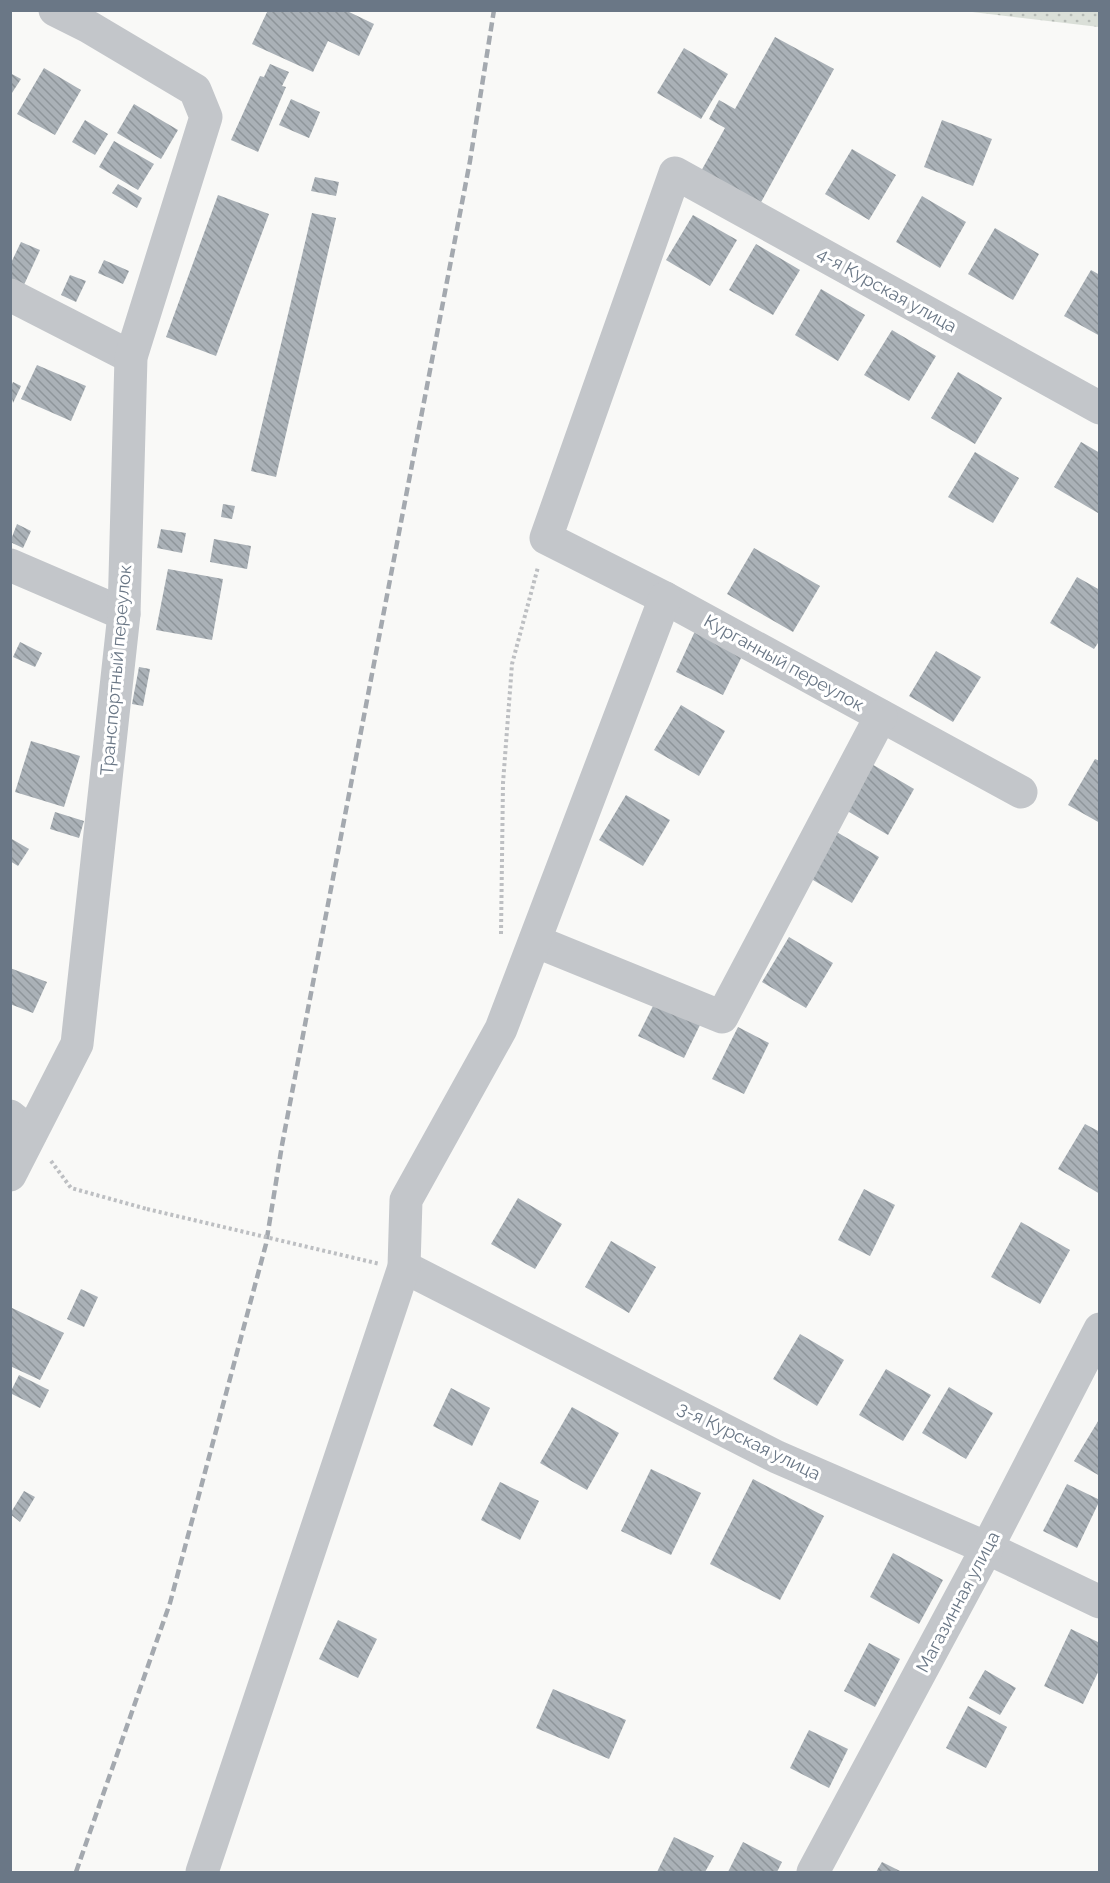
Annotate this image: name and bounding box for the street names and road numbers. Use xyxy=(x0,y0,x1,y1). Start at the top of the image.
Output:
street label: 4-я Курская улица xyxy=(814,242,961,337)
street label: Транспортный переулок xyxy=(96,564,135,776)
street label: Курганный переулок xyxy=(701,610,868,715)
street label: 3-я Курская улица xyxy=(674,1397,824,1484)
street label: Магазинная улица xyxy=(911,1528,1004,1676)

